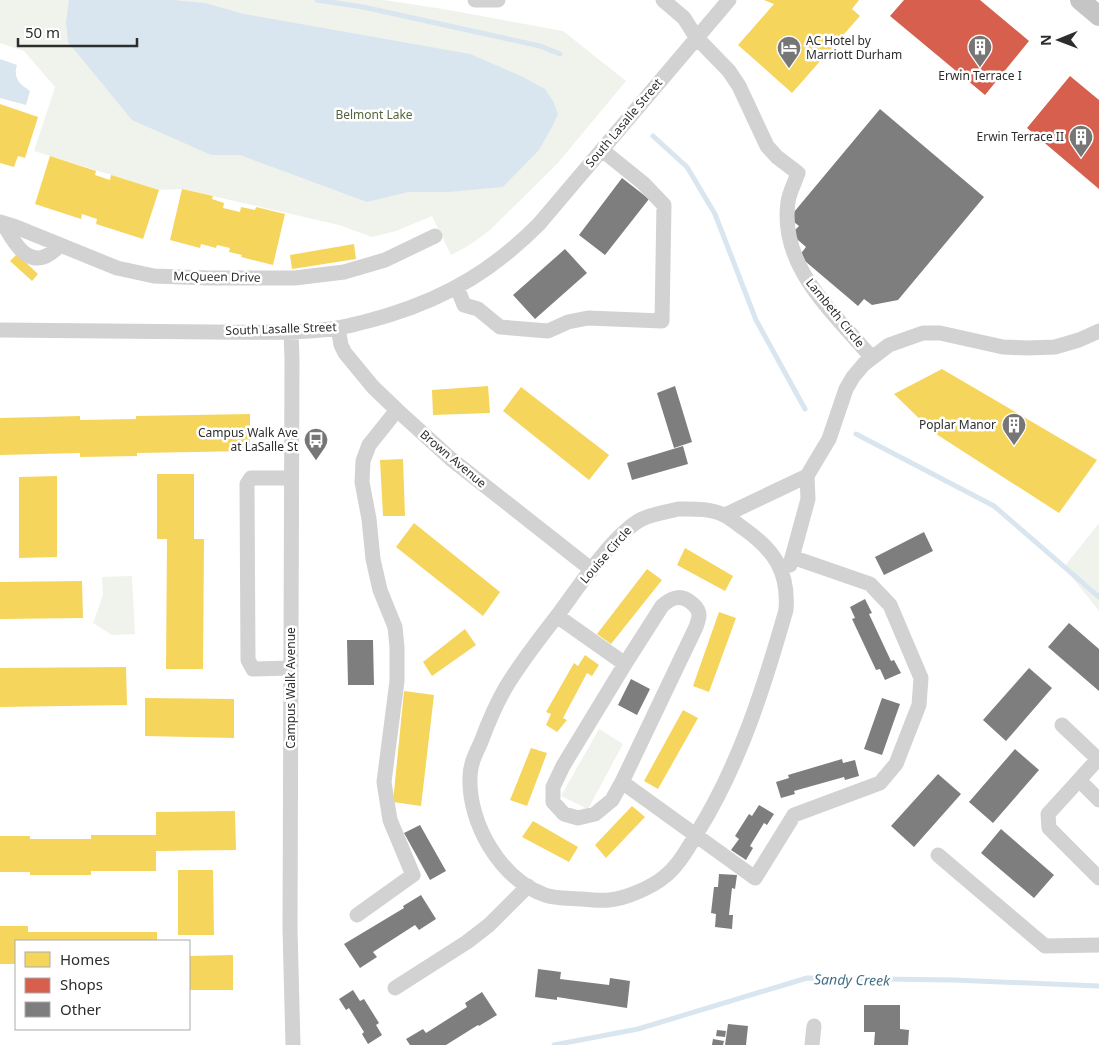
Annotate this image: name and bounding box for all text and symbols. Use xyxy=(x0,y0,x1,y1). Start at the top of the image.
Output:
scale bar xyxy=(18,15,136,47)
north arrow xyxy=(1034,15,1084,65)
text: 50 m xyxy=(25,22,60,42)
place label: AC Hotel by Marriott Durham xyxy=(806,32,902,63)
building icon: Erwin Terrace I xyxy=(967,34,993,68)
text: N xyxy=(1036,34,1055,46)
hotel icon: AC Hotel by Marriott Durham xyxy=(776,35,802,69)
place label: Erwin Terrace I xyxy=(938,67,1022,84)
street label: South Lasalle Street xyxy=(581,74,666,171)
park label: Belmont Lake xyxy=(335,106,413,123)
building icon: Erwin Terrace II xyxy=(1068,124,1094,158)
place label: Erwin Terrace II xyxy=(977,128,1064,145)
street label: McQueen Drive xyxy=(173,267,261,286)
street label: Lambeth Circle xyxy=(802,275,869,351)
street label: South Lasalle Street xyxy=(225,318,338,339)
building icon: Poplar Manor xyxy=(1001,412,1027,446)
place label: Poplar Manor xyxy=(919,416,996,433)
place label: Campus Walk Ave at LaSalle St xyxy=(198,424,299,455)
street label: Brown Avenue xyxy=(417,426,490,492)
bus stop icon: Campus Walk Ave at LaSalle St xyxy=(303,427,329,461)
street label: Louise Circle xyxy=(576,522,635,587)
street label: Campus Walk Avenue xyxy=(282,627,299,749)
legend xyxy=(15,940,190,1030)
text: Homes xyxy=(60,949,110,969)
water label: Sandy Creek xyxy=(814,969,891,990)
text: Shops xyxy=(60,974,103,994)
text: Other xyxy=(60,999,101,1019)

